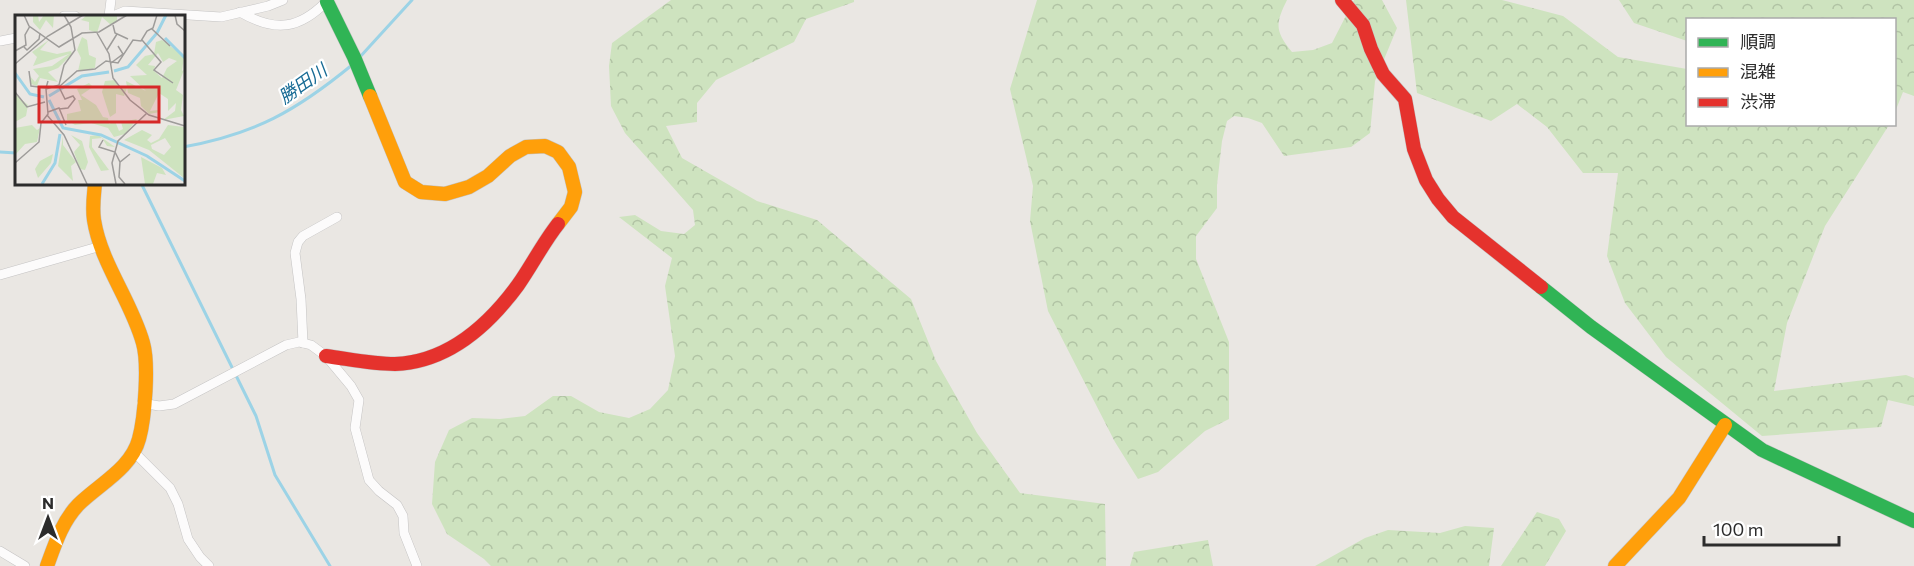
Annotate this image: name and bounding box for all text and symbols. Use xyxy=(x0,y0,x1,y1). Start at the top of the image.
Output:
inset map xyxy=(15,15,184,184)
legend xyxy=(1686,18,1896,126)
text: 順調 xyxy=(1740,30,1776,52)
water label: 勝田川 xyxy=(274,58,332,108)
text: 混雑 xyxy=(1740,60,1776,82)
text: 渋滞 xyxy=(1740,90,1776,112)
north arrow xyxy=(18,488,78,548)
text: N xyxy=(42,493,54,512)
scale bar xyxy=(1704,509,1839,547)
text: 100 m xyxy=(1713,518,1763,540)

